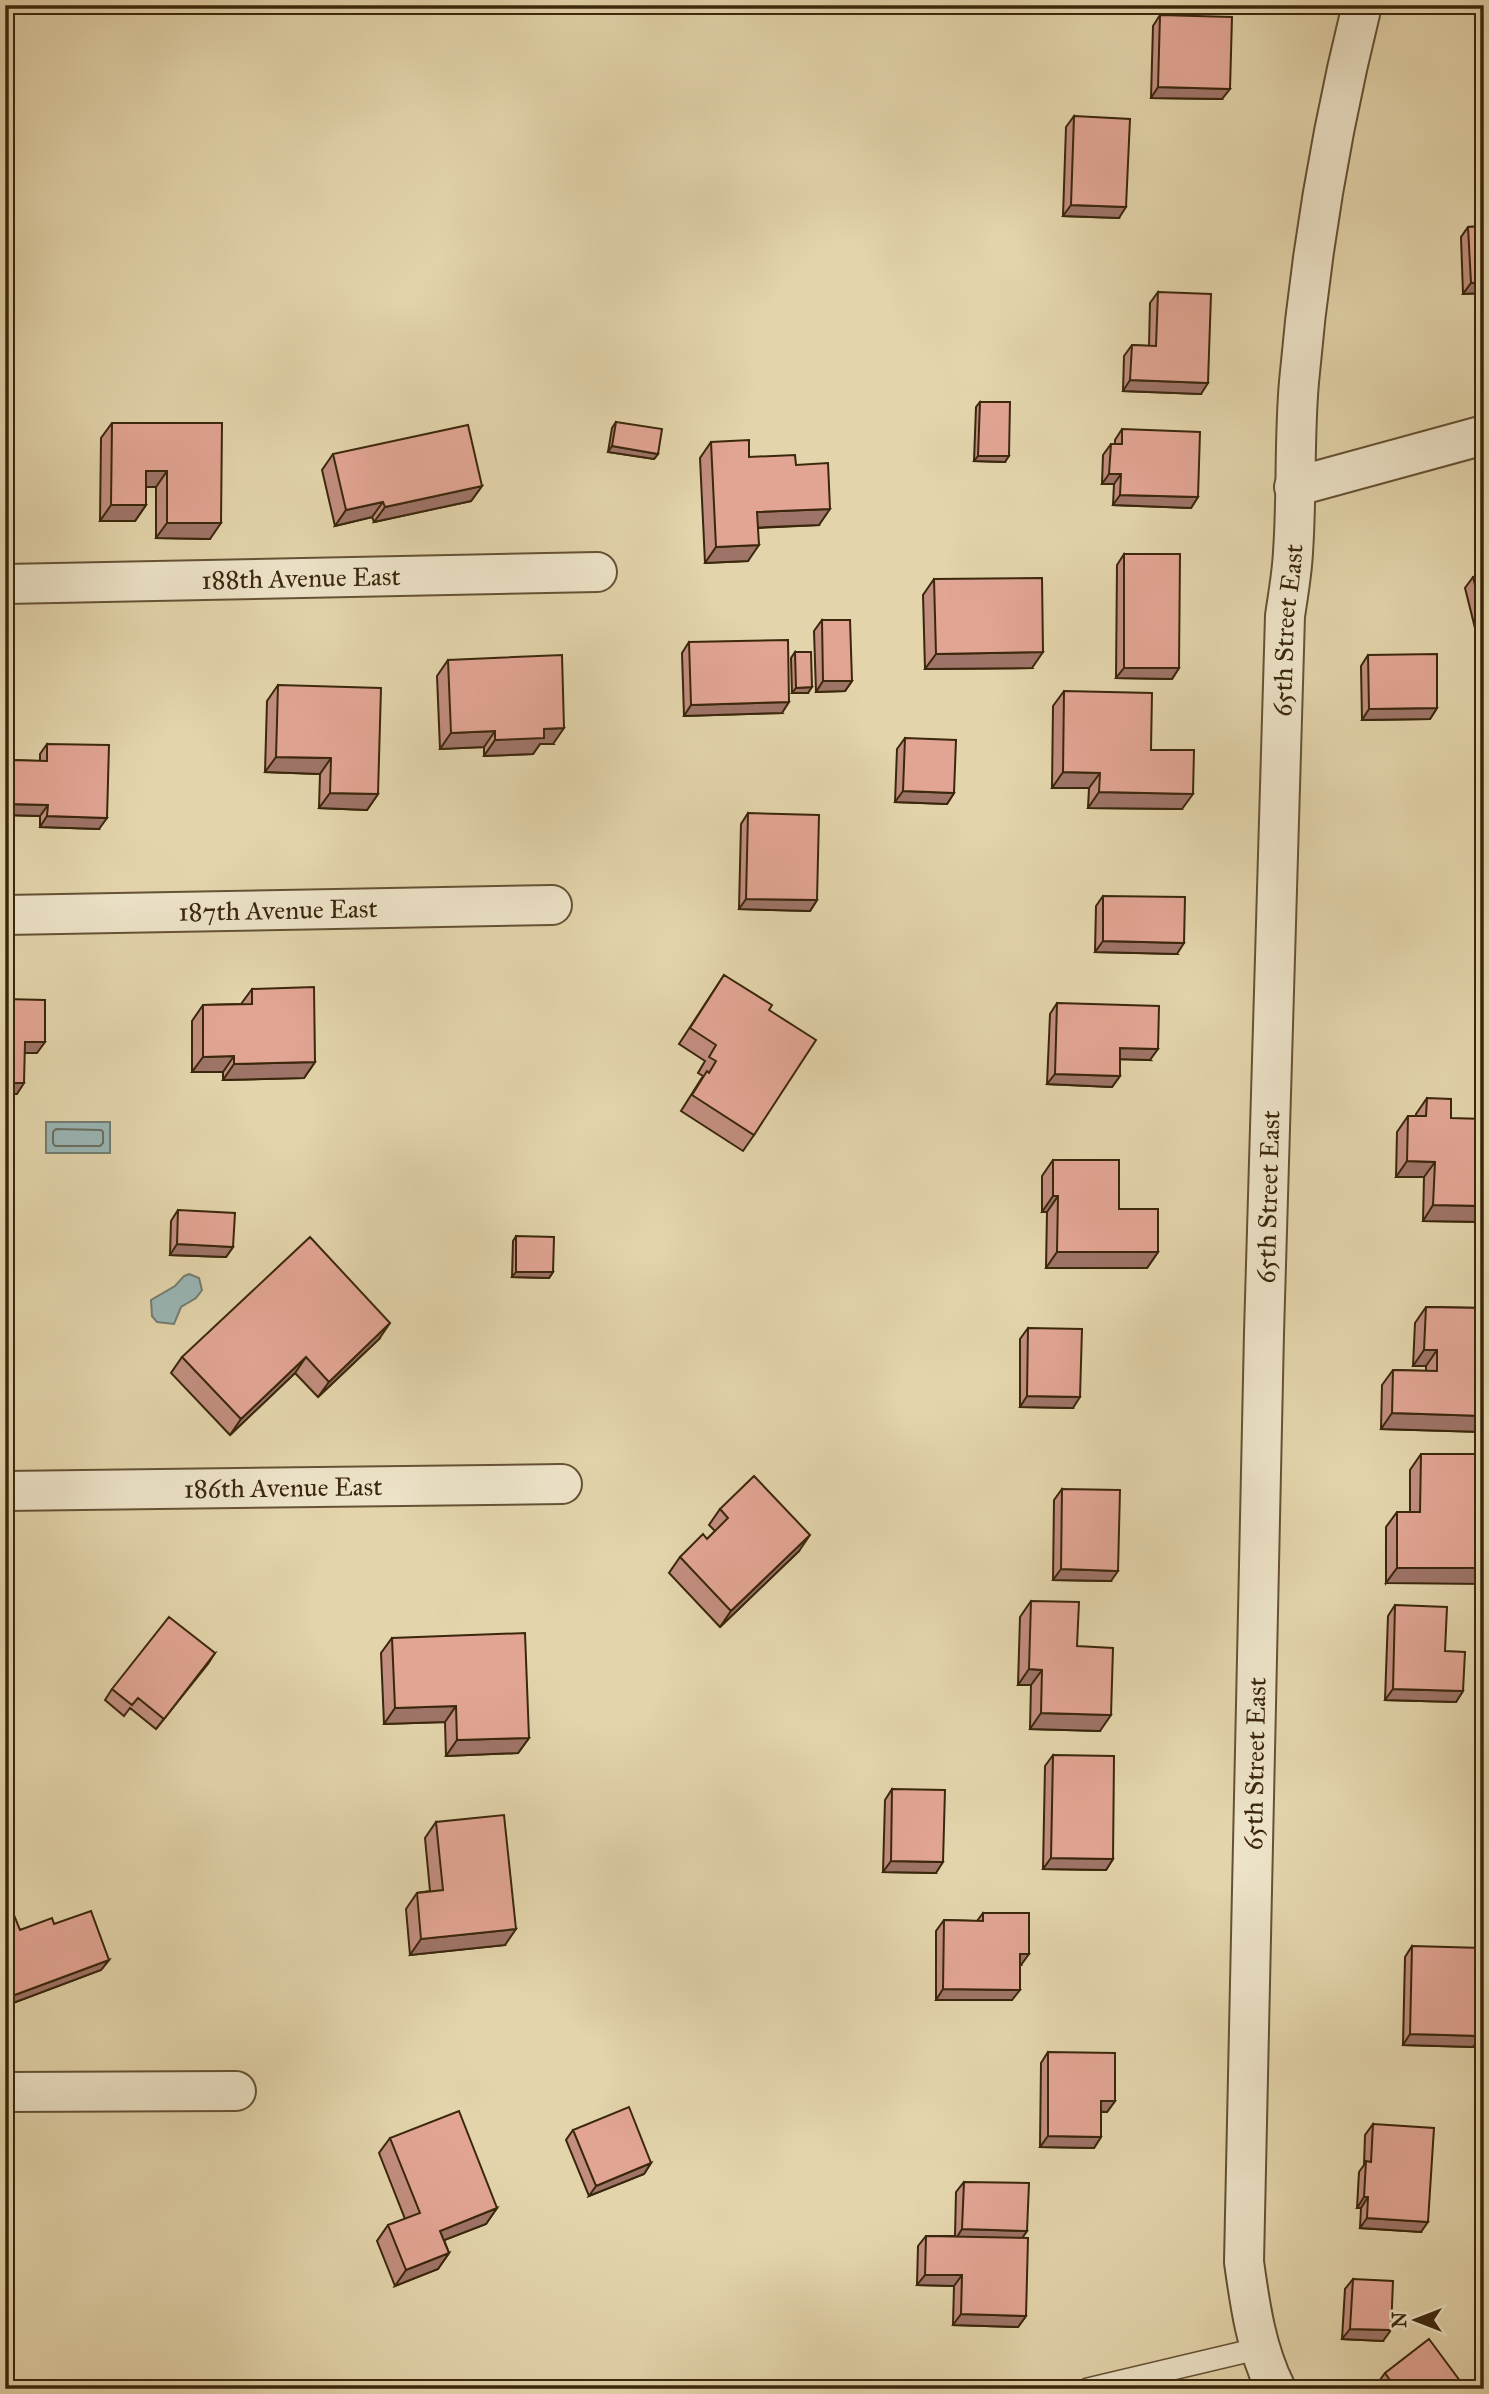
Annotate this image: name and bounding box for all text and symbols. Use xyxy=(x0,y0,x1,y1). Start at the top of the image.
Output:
street label: 65th Street East xyxy=(1266,543,1310,717)
street label: 188th Avenue East xyxy=(201,560,401,596)
street label: 187th Avenue East xyxy=(178,892,378,928)
street label: 65th Street East xyxy=(1249,1110,1287,1284)
street label: 186th Avenue East xyxy=(183,1470,383,1505)
street label: 65th Street East xyxy=(1237,1677,1273,1851)
north arrow xyxy=(1380,2286,1450,2356)
text: N xyxy=(1388,2312,1411,2328)

